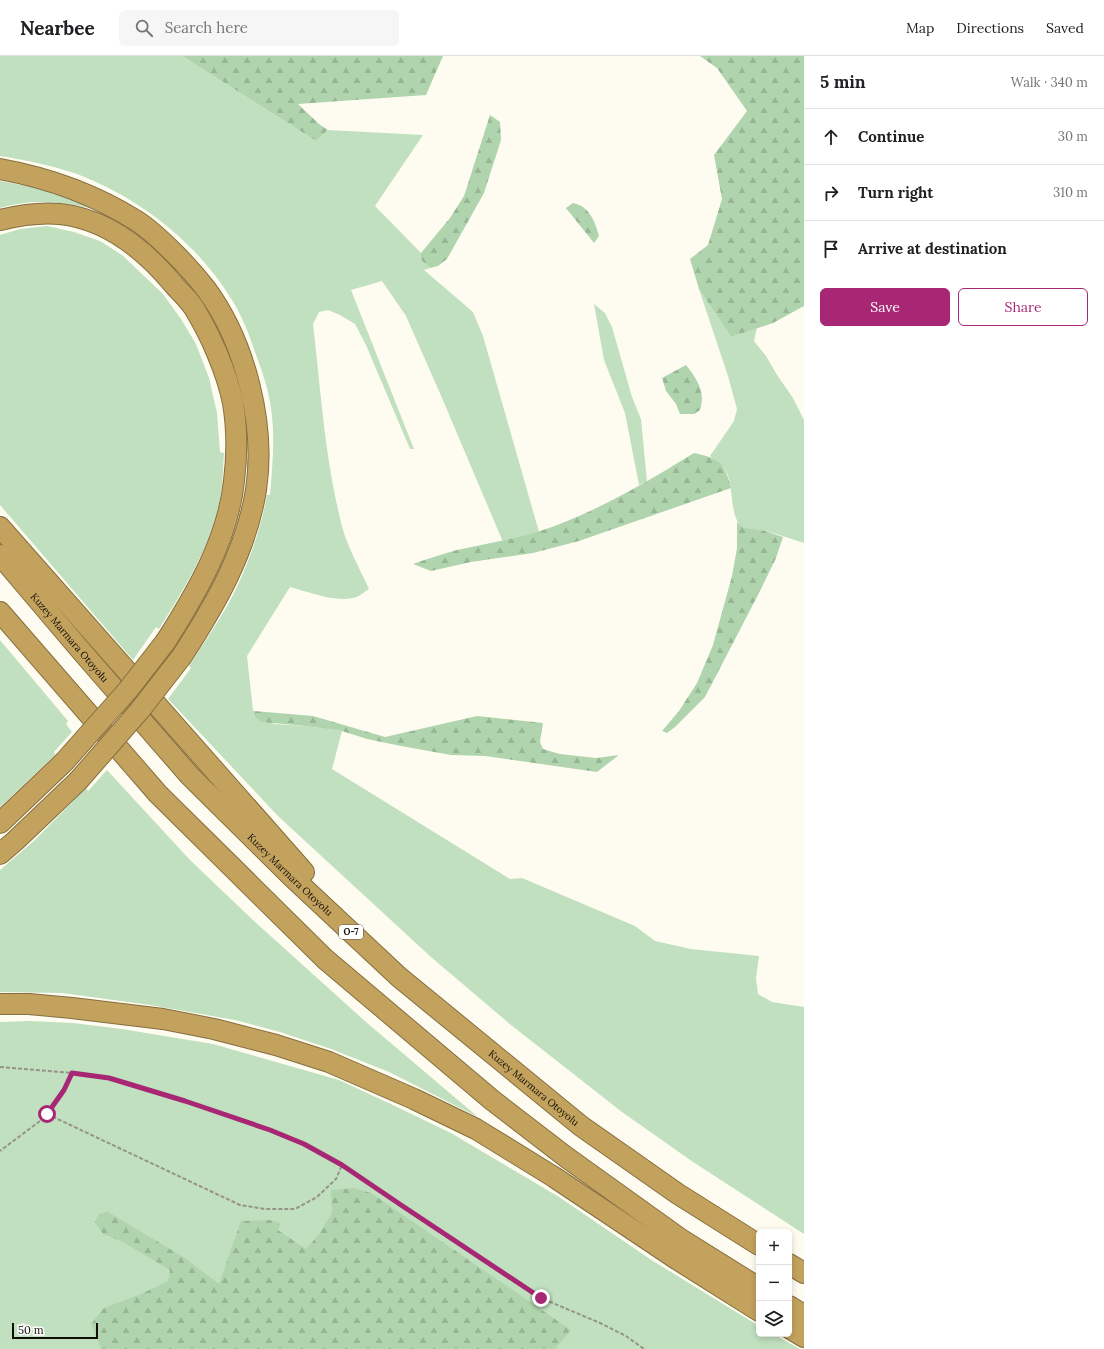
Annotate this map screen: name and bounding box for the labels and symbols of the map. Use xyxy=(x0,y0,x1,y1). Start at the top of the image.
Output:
street label: Kuzey Marmara Otoyolu xyxy=(28,590,111,685)
street label: Kuzey Marmara Otoyolu xyxy=(245,831,335,919)
road number: O-7 xyxy=(339,925,363,939)
street label: Kuzey Marmara Otoyolu xyxy=(486,1047,582,1129)
route start xyxy=(38,1105,56,1123)
route end xyxy=(532,1289,550,1307)
scale bar xyxy=(12,1321,98,1340)

